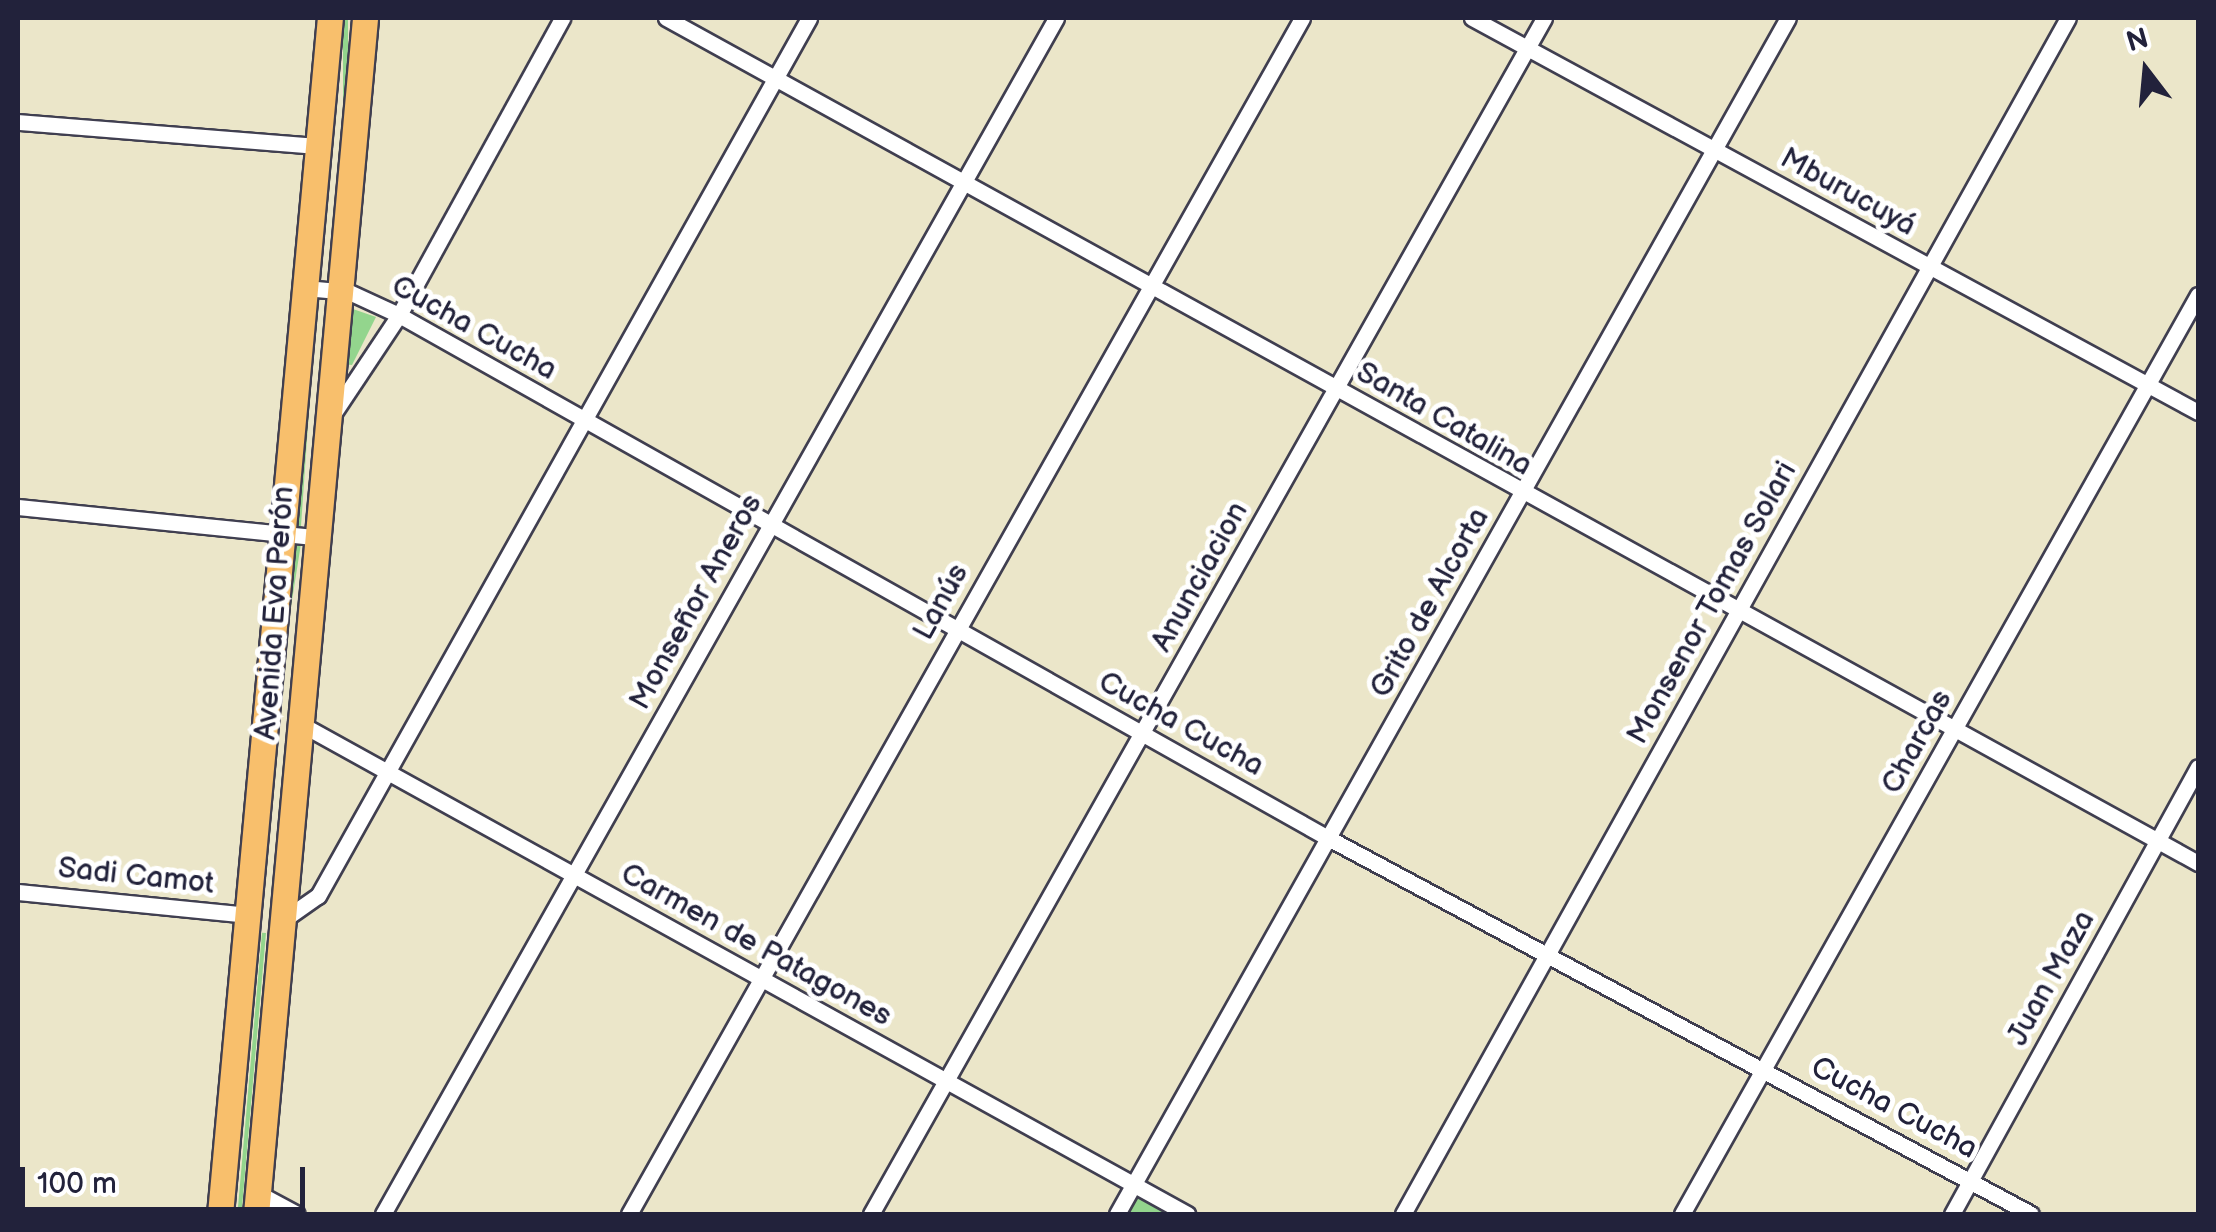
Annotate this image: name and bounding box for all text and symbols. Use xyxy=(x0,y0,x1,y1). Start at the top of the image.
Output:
north arrow xyxy=(2096,20,2196,120)
text: N xyxy=(2123,22,2152,59)
street label: Mburucuyá xyxy=(1774,140,1922,244)
street label: Cucha Cucha xyxy=(385,268,563,388)
street label: Santa Catalina xyxy=(1350,354,1538,484)
street label: Monsenor Tomas Solari xyxy=(1619,455,1805,751)
street label: Avenida Eva Perón xyxy=(248,485,302,741)
street label: Monseñor Aneros xyxy=(622,488,770,716)
street label: Anunciacion xyxy=(1144,496,1256,658)
street label: Grito de Alcorta xyxy=(1363,502,1497,704)
street label: Lanús xyxy=(906,558,976,646)
street label: Cucha Cucha xyxy=(1092,664,1270,784)
street label: Charcas xyxy=(1874,684,1960,800)
street label: Sadi Camot xyxy=(56,850,216,902)
street label: Carmen de Patagones xyxy=(614,856,898,1034)
street label: Juan Maza xyxy=(1999,904,2103,1052)
street label: Cucha Cucha xyxy=(1805,1049,1983,1167)
scale bar xyxy=(25,1147,310,1209)
text: 100 m xyxy=(37,1166,117,1202)

